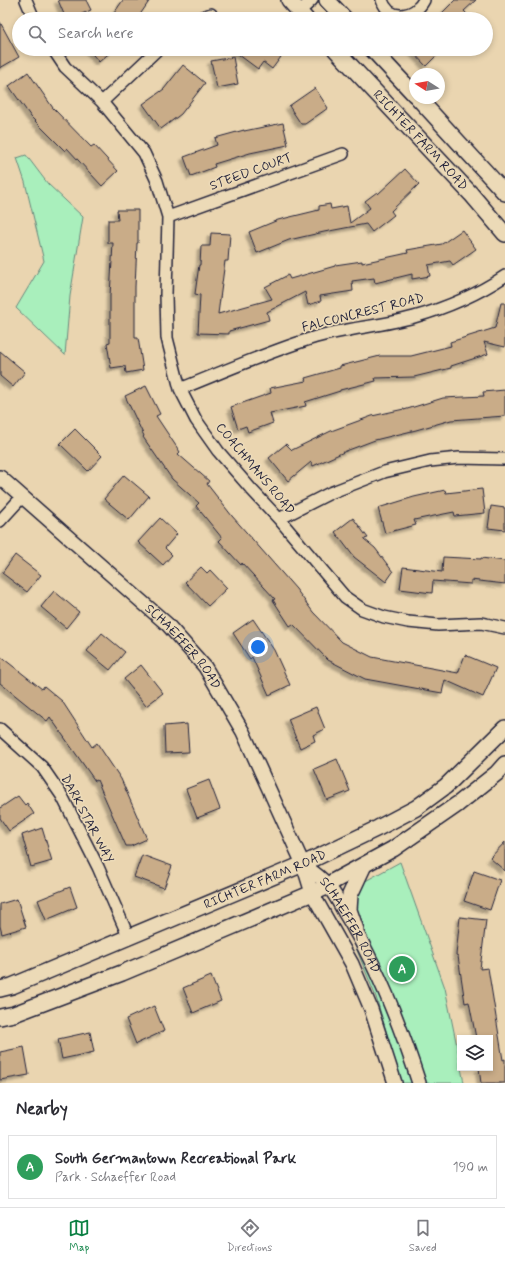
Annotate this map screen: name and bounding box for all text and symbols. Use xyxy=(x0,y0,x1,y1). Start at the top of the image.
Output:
search box xyxy=(12,12,493,56)
icon: search xyxy=(26,23,48,45)
text: Search here xyxy=(58,24,134,44)
north arrow xyxy=(409,68,445,104)
street label: RICHTER FARM ROAD xyxy=(369,86,472,194)
street label: STEED COURT xyxy=(208,149,294,195)
street label: FALCONCREST ROAD xyxy=(300,290,426,336)
street label: COACHMANS ROAD xyxy=(212,420,298,518)
street label: SCHAEFFER ROAD xyxy=(141,600,225,692)
your location xyxy=(248,637,268,657)
street label: DARK STAR WAY xyxy=(57,772,117,866)
street label: RICHTER FARM ROAD xyxy=(201,846,329,913)
street label: SCHAEFFER ROAD xyxy=(316,873,384,976)
pin: A xyxy=(389,954,415,984)
map controls xyxy=(457,1035,493,1071)
button: layers xyxy=(457,1035,493,1071)
text: Nearby xyxy=(16,1098,68,1120)
text: South Germantown Recreational Park xyxy=(55,1149,296,1169)
text: A xyxy=(26,1159,34,1176)
text: 190 m xyxy=(453,1159,488,1176)
text: Park · Schaeffer Road xyxy=(55,1169,176,1186)
tab: Map xyxy=(68,1217,90,1255)
tab: Directions xyxy=(227,1217,272,1255)
tab: Saved xyxy=(409,1217,437,1255)

